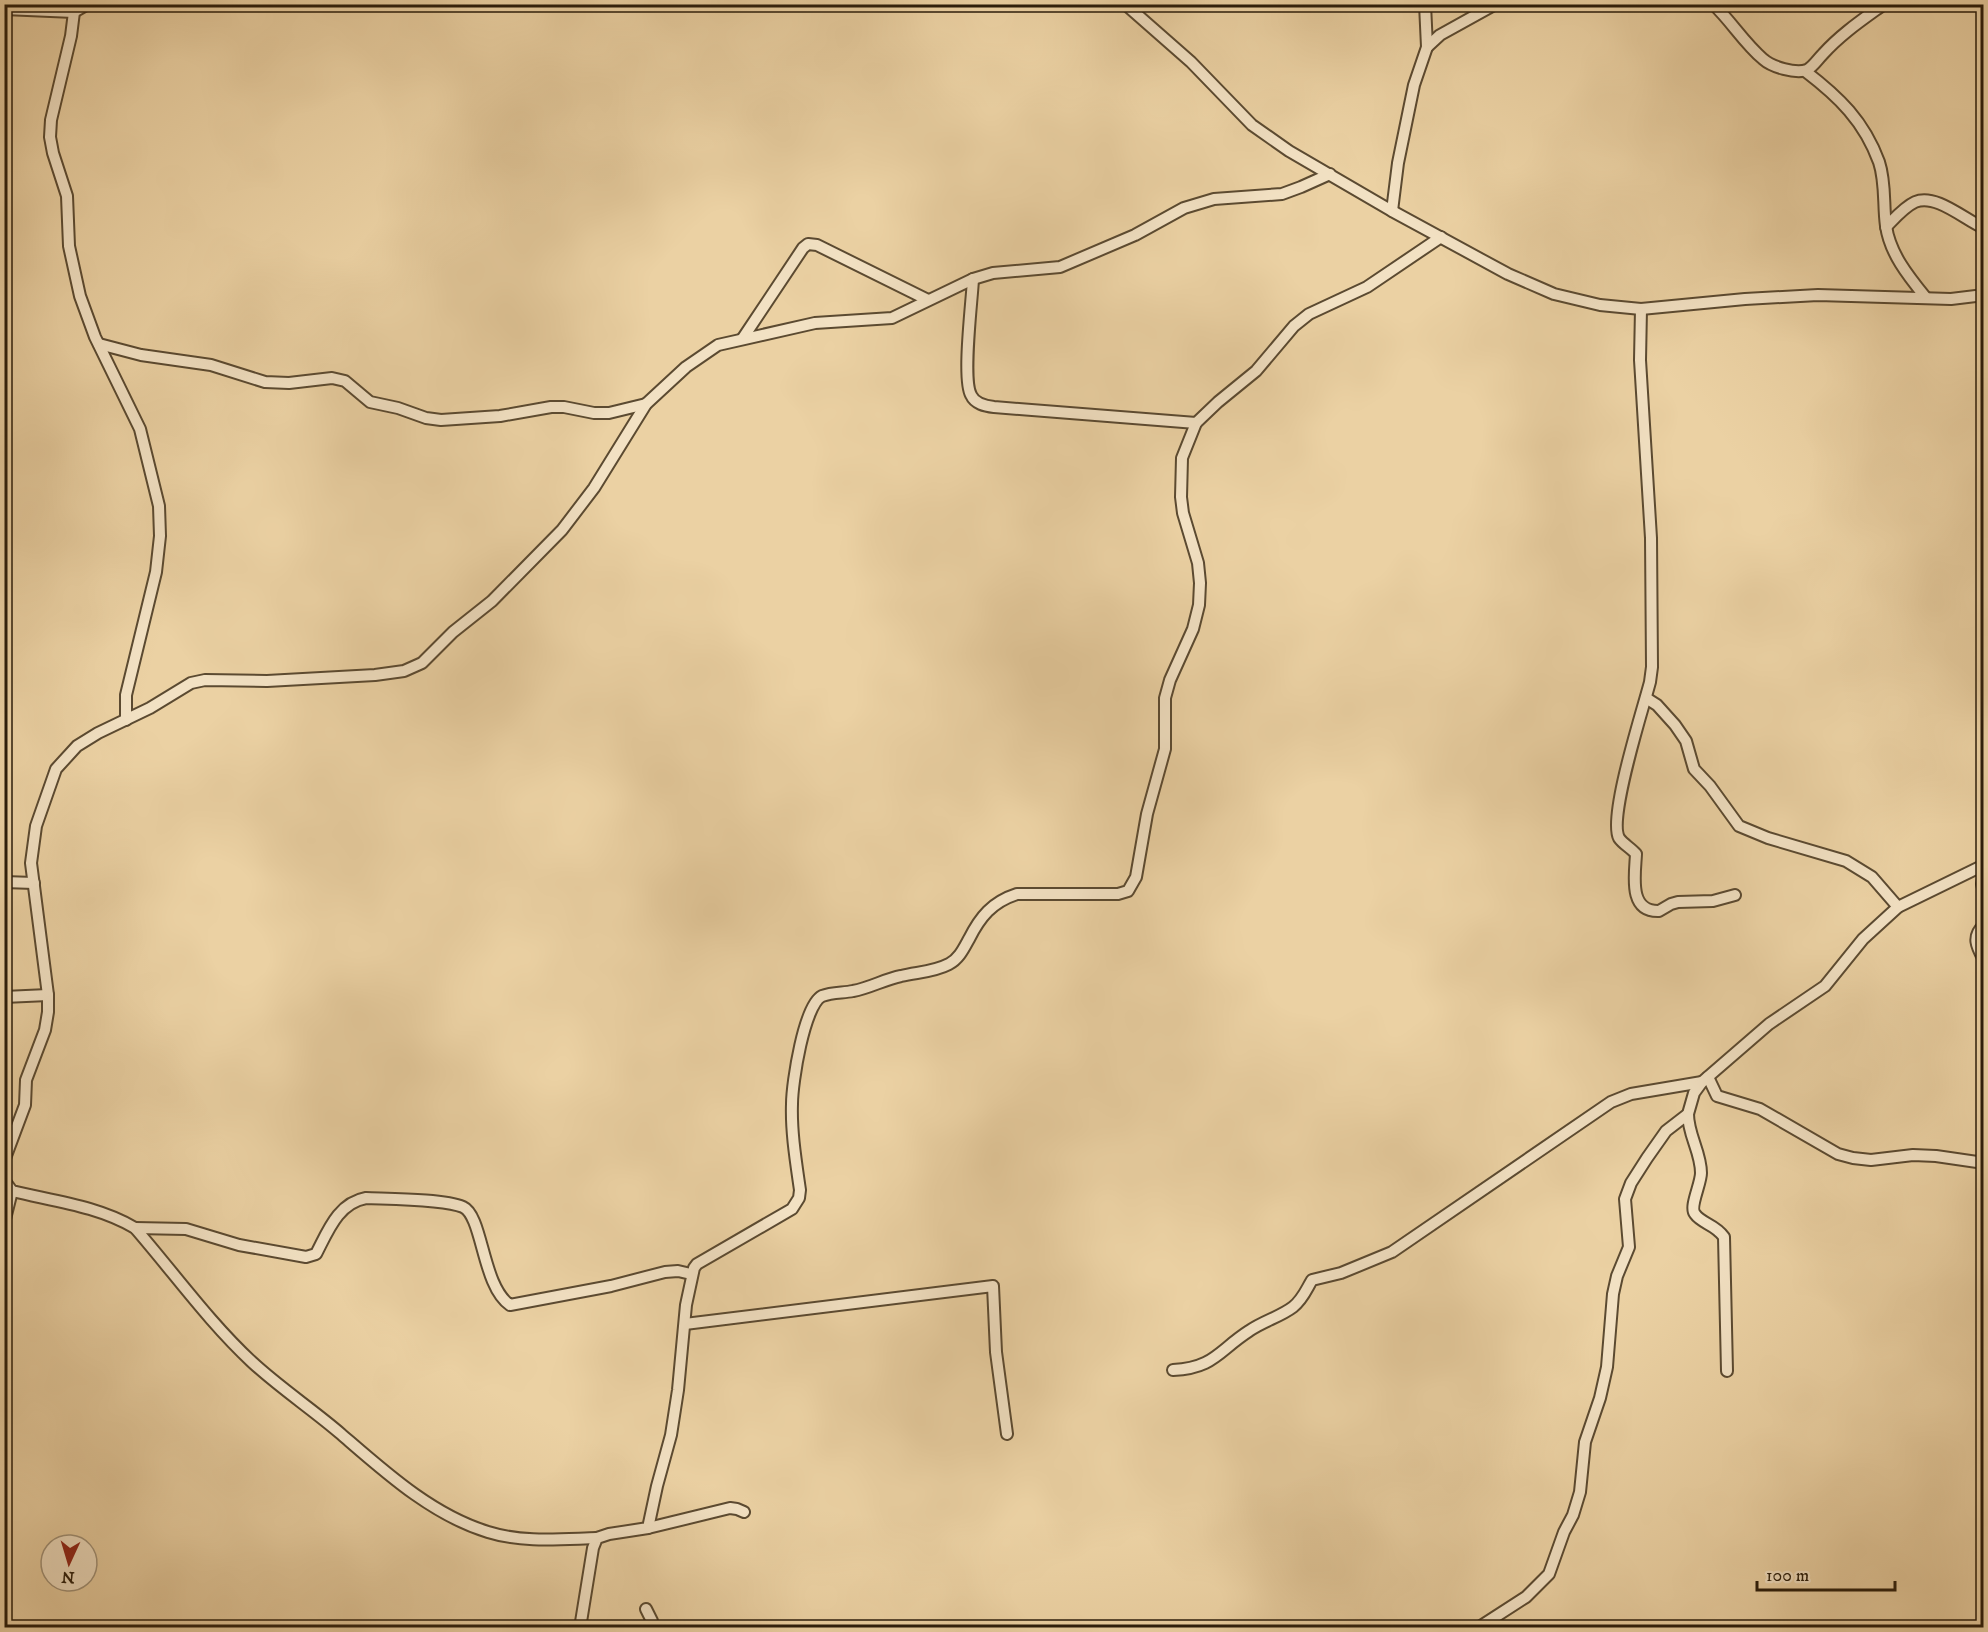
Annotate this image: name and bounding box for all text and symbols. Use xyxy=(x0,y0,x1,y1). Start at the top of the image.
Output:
north arrow xyxy=(39,1533,99,1593)
scale bar xyxy=(1757,1554,1895,1592)
text: 100 m xyxy=(1766,1565,1809,1587)
text: N xyxy=(61,1567,75,1587)

